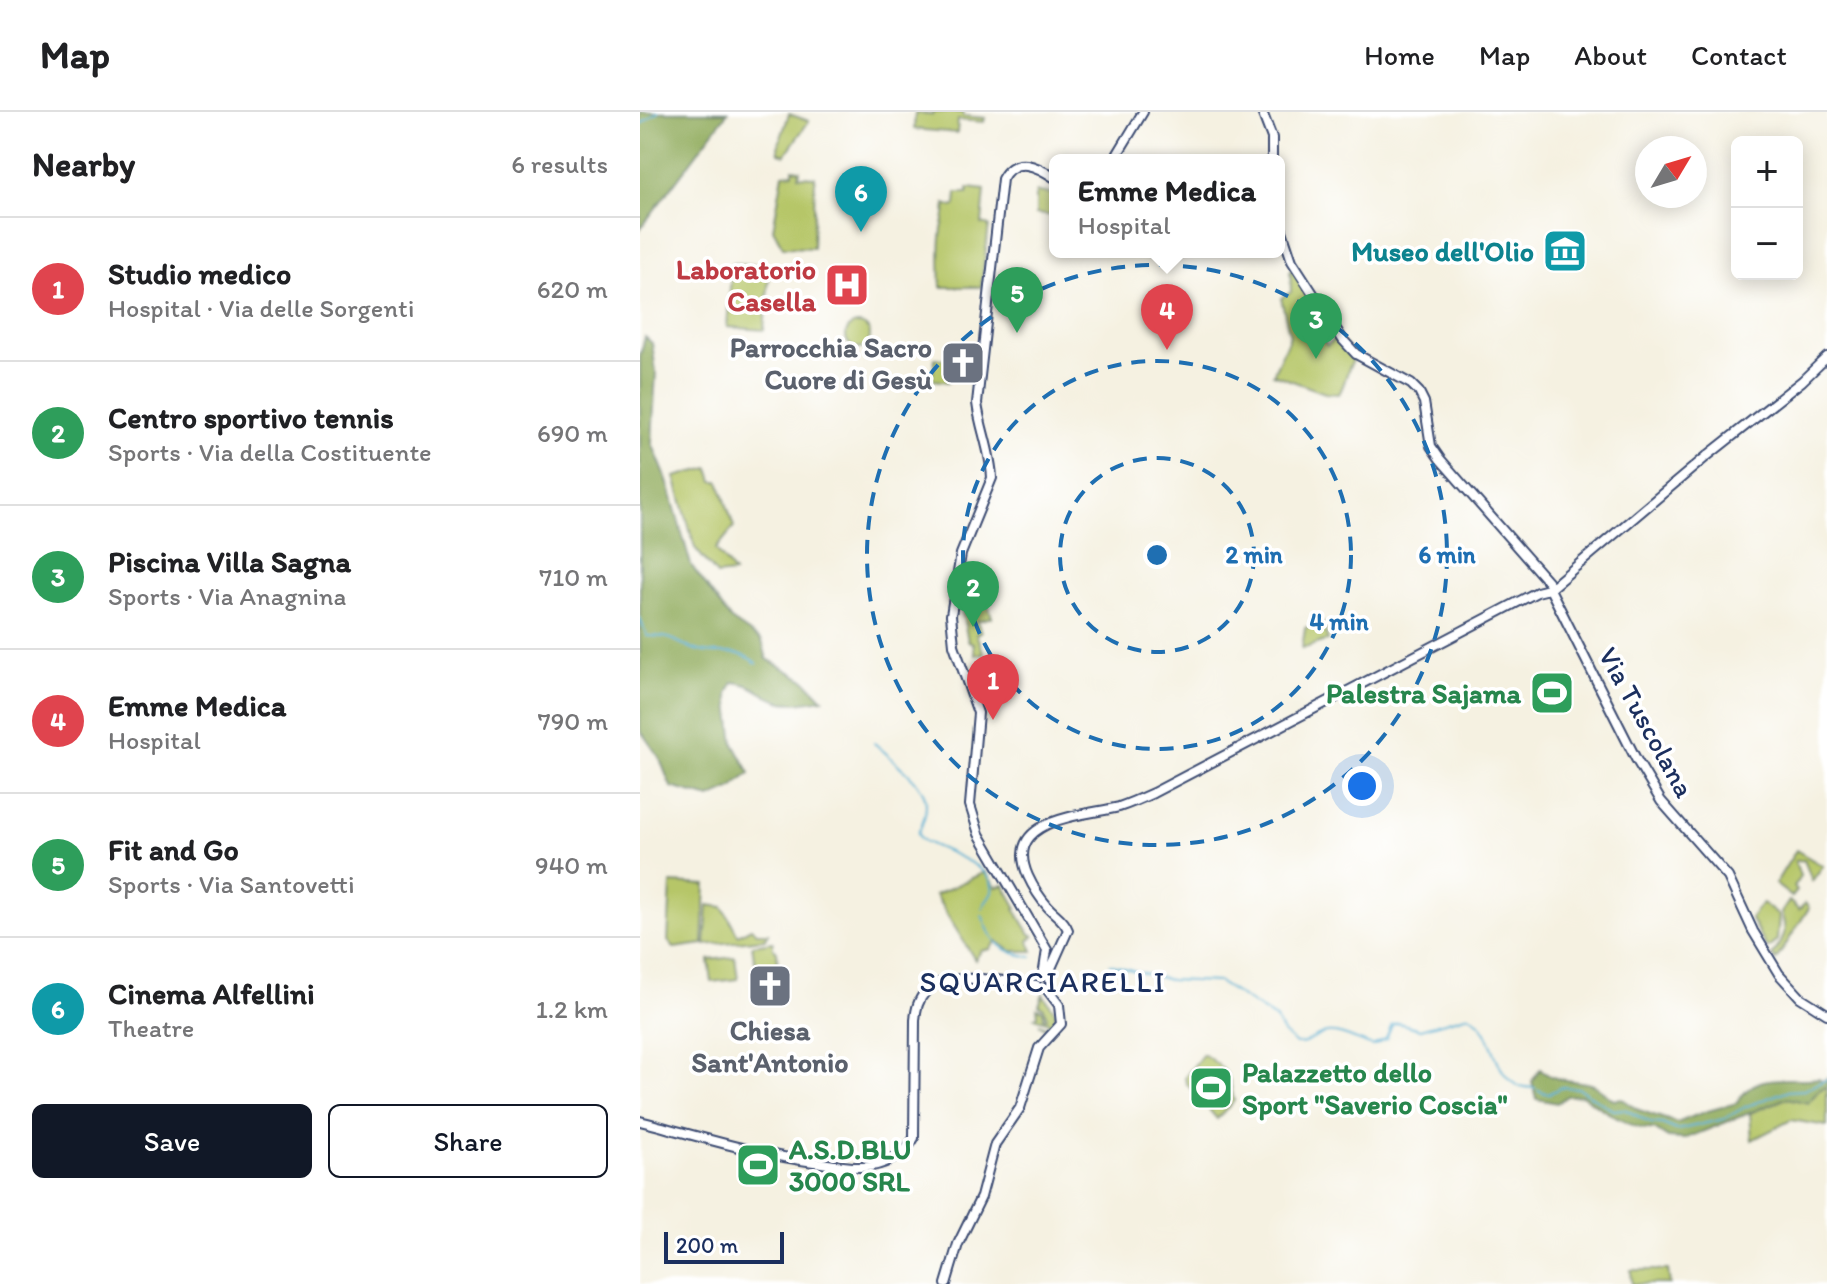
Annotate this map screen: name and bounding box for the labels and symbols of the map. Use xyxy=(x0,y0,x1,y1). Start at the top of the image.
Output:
north arrow xyxy=(1635,136,1707,208)
pin: 6 xyxy=(835,166,887,232)
museum icon: Museo dell'Olio xyxy=(1541,227,1589,275)
place label: Museo dell'Olio xyxy=(1351,234,1534,268)
place label: Laboratorio Casella xyxy=(676,252,816,318)
hospital icon: Laboratorio Casella xyxy=(823,261,871,309)
pin: 5 xyxy=(991,267,1043,333)
pin: 4 xyxy=(1141,284,1193,350)
pin: 3 xyxy=(1290,293,1342,359)
place label: Parrocchia Sacro Cuore di Gesù xyxy=(730,330,933,396)
church icon: Parrocchia Sacro Cuore di Gesù xyxy=(939,339,987,387)
text: 2 min xyxy=(1225,540,1283,569)
text: 6 min xyxy=(1418,540,1476,569)
centre of rings xyxy=(1143,541,1171,569)
pin: 2 xyxy=(947,561,999,627)
text: 4 min xyxy=(1310,607,1369,636)
street label: Via Tuscolana xyxy=(1592,641,1702,804)
pin: 1 xyxy=(967,654,1019,720)
sports icon: Palestra Sajama xyxy=(1528,669,1576,717)
place label: Palestra Sajama xyxy=(1326,676,1521,710)
your location xyxy=(1342,766,1382,806)
church icon: Chiesa Sant'Antonio xyxy=(746,962,794,1010)
district label: SQUARCIARELLI xyxy=(919,963,1167,1000)
place label: Chiesa Sant'Antonio xyxy=(692,1013,848,1079)
place label: Palazzetto dello Sport "Saverio Coscia" xyxy=(1242,1055,1508,1121)
sports icon: Palazzetto dello Sport "Saverio Coscia" xyxy=(1187,1064,1235,1112)
place label: A.S.D.BLU 3000 SRL xyxy=(788,1132,911,1198)
sports icon: A.S.D.BLU 3000 SRL xyxy=(734,1141,782,1189)
scale bar xyxy=(664,1228,784,1264)

